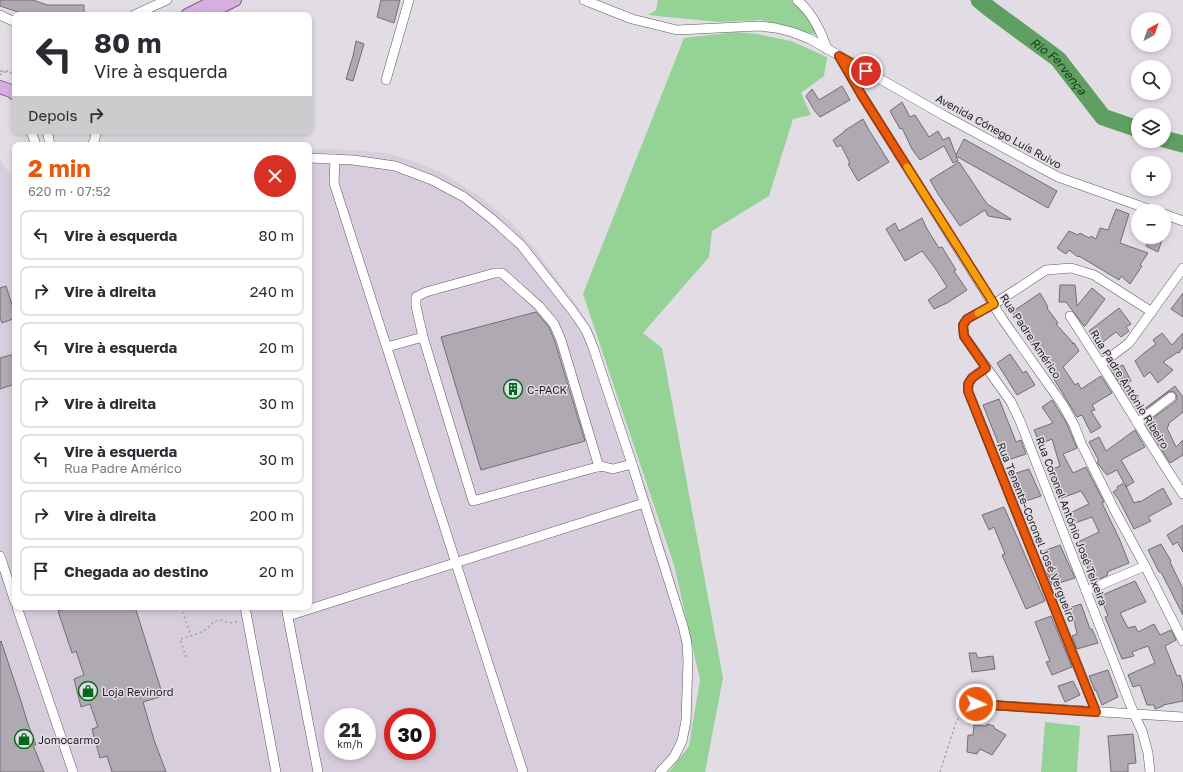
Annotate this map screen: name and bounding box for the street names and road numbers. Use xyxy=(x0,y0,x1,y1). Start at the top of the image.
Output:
street label: Avenida Cónego Luís Ruivo xyxy=(934,91,1064,171)
street label: Rua Padre Américo xyxy=(998,291,1064,381)
street label: Rua Padre António Ribeiro xyxy=(1088,327,1172,451)
street label: Rua Coronel António José Teixeira xyxy=(1034,435,1110,607)
street label: Rua Tenente-Coronel José Vergueiro xyxy=(995,440,1079,624)

